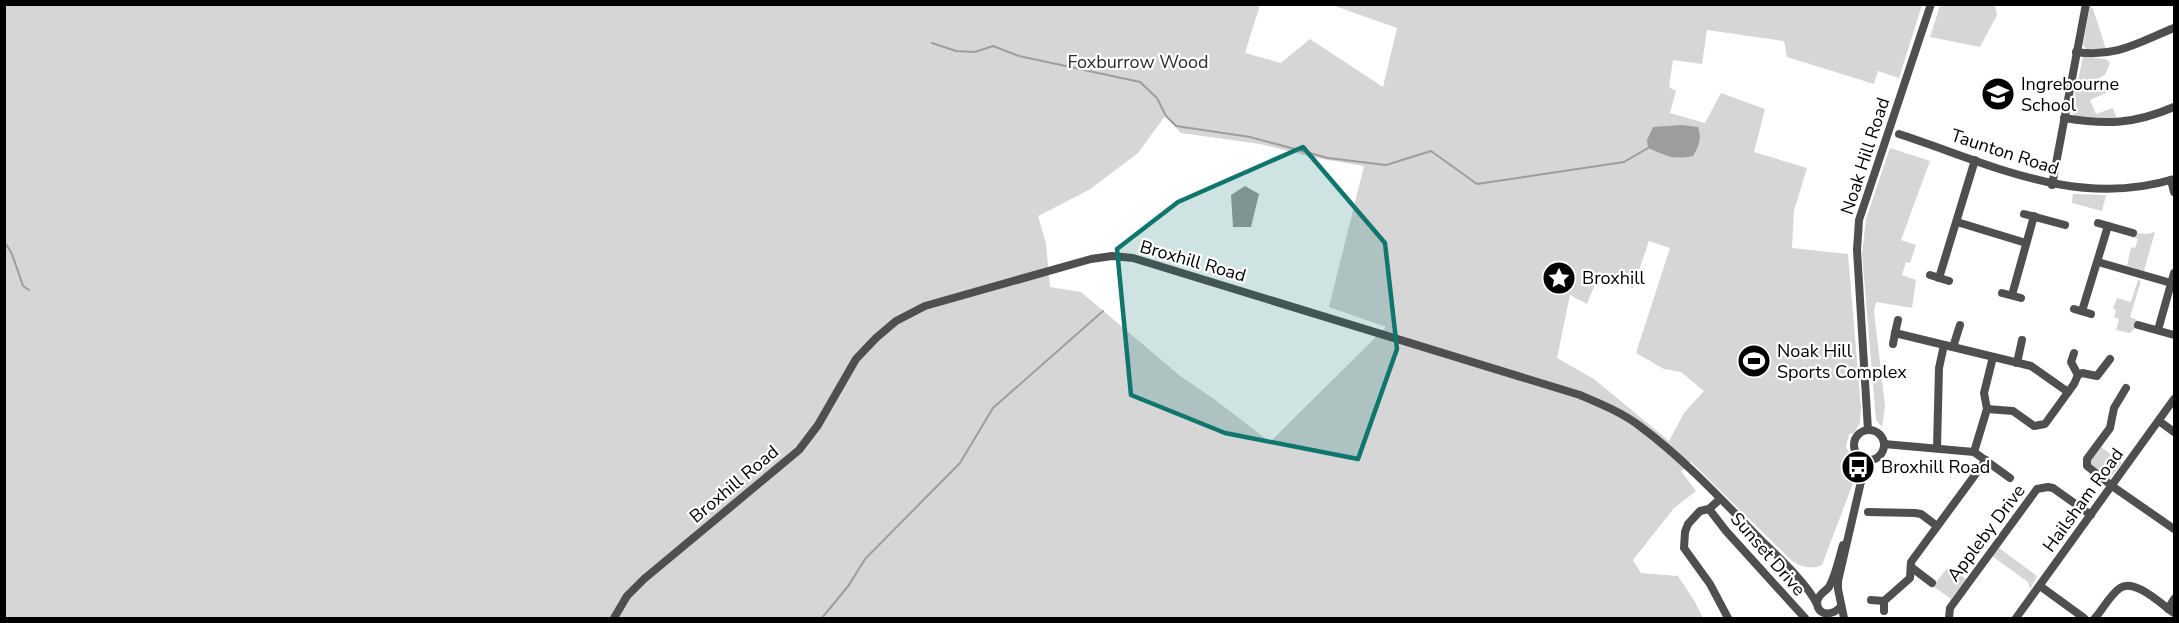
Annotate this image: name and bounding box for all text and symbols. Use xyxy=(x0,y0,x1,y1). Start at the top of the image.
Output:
park label: Foxburrow Wood xyxy=(1067,50,1209,74)
place label: Ingrebourne School xyxy=(2021,72,2119,117)
school or university icon: Ingrebourne School xyxy=(1980,76,2016,112)
street label: Noak Hill Road xyxy=(1835,95,1895,217)
street label: Taunton Road xyxy=(1948,123,2062,181)
street label: Broxhill Road xyxy=(1137,234,1249,288)
place icon: Broxhill xyxy=(1541,260,1577,296)
place label: Broxhill xyxy=(1582,266,1645,290)
place label: Noak Hill Sports Complex xyxy=(1777,339,1907,384)
sports icon: Noak Hill Sports Complex xyxy=(1736,343,1772,379)
street label: Broxhill Road xyxy=(684,440,784,528)
street label: Hailsham Road xyxy=(2037,443,2129,557)
bus stop icon: Broxhill Road xyxy=(1840,449,1876,485)
place label: Broxhill Road xyxy=(1881,455,1990,479)
street label: Appleby Drive xyxy=(1942,480,2030,586)
street label: Sunset Drive xyxy=(1725,507,1811,601)

